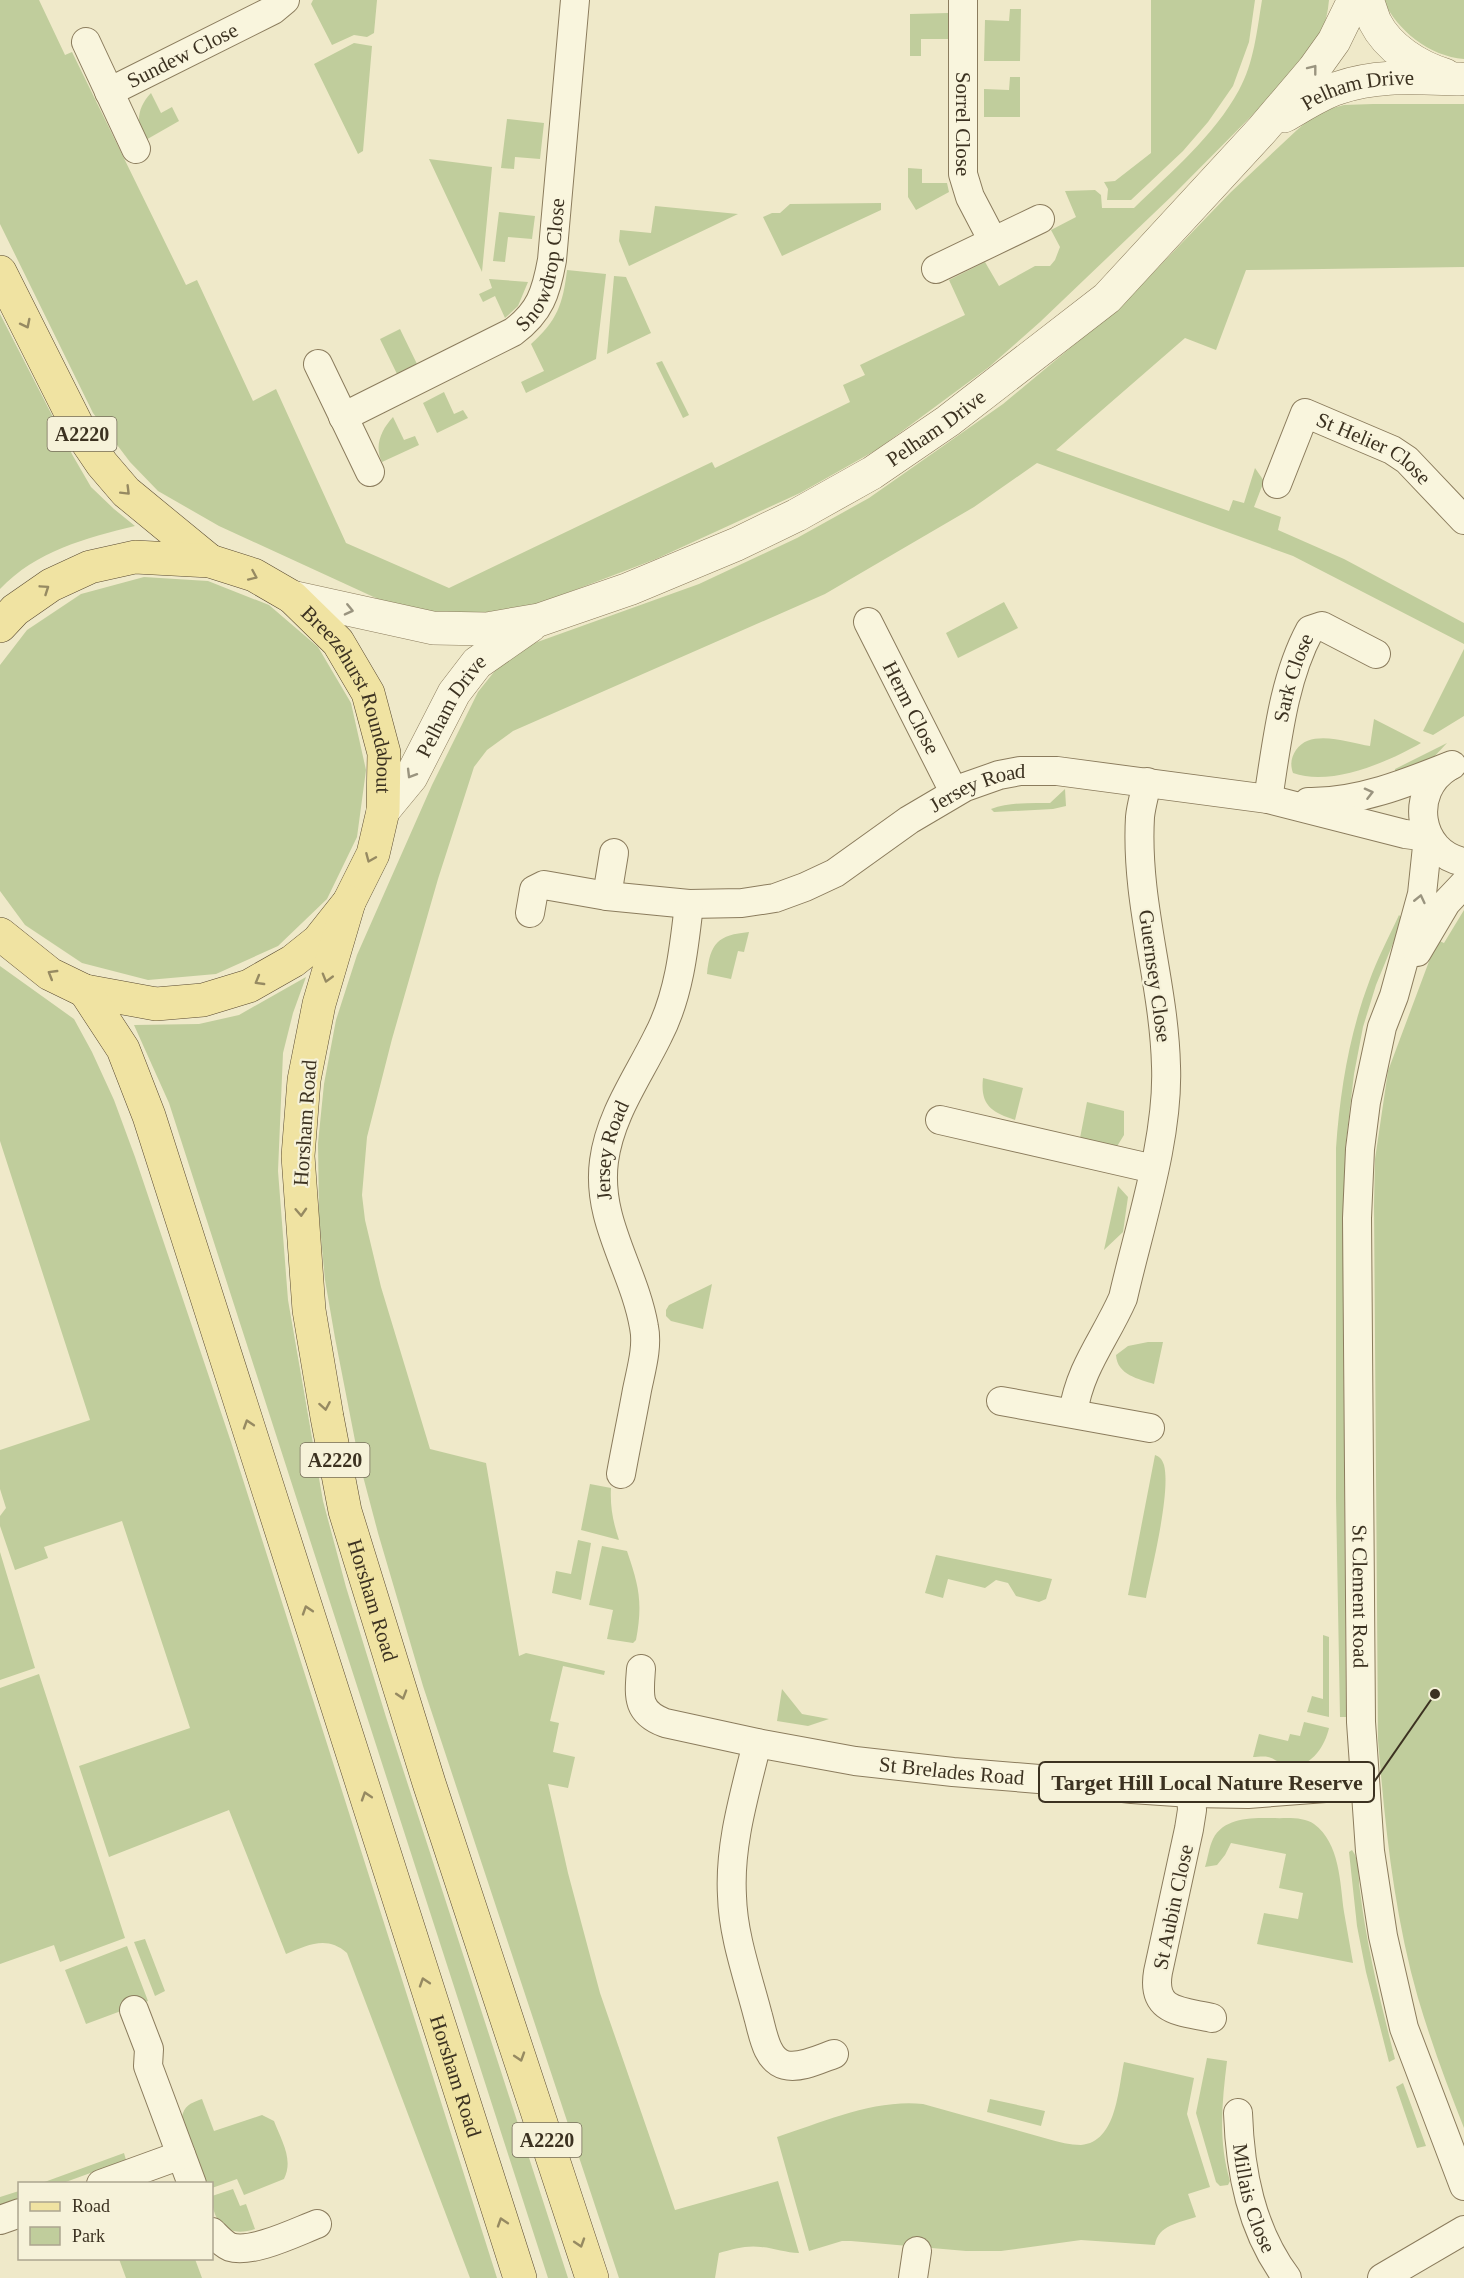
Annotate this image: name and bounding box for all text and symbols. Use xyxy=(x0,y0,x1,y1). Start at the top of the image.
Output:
street label: Sundew Close xyxy=(123,18,242,93)
one-way arrow xyxy=(1306,65,1317,76)
street label: Pelham Drive xyxy=(1297,66,1414,115)
street label: Sorrel Close xyxy=(951,72,975,176)
street label: Snowdrop Close xyxy=(511,197,569,336)
one-way arrow xyxy=(19,318,31,329)
street label: Pelham Drive xyxy=(882,385,990,472)
street label: St Helier Close xyxy=(1313,407,1436,490)
road number: A2220 xyxy=(48,417,116,451)
one-way arrow xyxy=(119,484,129,495)
one-way arrow xyxy=(246,569,257,581)
one-way arrow xyxy=(38,585,49,596)
street label: Breezehurst Roundabout xyxy=(296,601,397,794)
one-way arrow xyxy=(344,603,354,616)
street label: Sark Close xyxy=(1269,629,1318,724)
street label: Pelham Drive xyxy=(411,649,490,761)
street label: Herm Close xyxy=(878,657,945,758)
street label: Jersey Road xyxy=(925,759,1026,817)
one-way arrow xyxy=(407,768,418,778)
one-way arrow xyxy=(1364,788,1374,801)
one-way arrow xyxy=(365,852,377,863)
one-way arrow xyxy=(1413,894,1426,904)
street label: Guernsey Close xyxy=(1134,908,1176,1044)
one-way arrow xyxy=(48,969,58,981)
one-way arrow xyxy=(322,972,334,983)
one-way arrow xyxy=(254,974,265,985)
street label: Horsham Road xyxy=(289,1059,321,1187)
street label: Jersey Road xyxy=(591,1096,634,1202)
one-way arrow xyxy=(294,1208,307,1217)
one-way arrow xyxy=(318,1400,331,1410)
one-way arrow xyxy=(243,1419,255,1430)
road number: A2220 xyxy=(300,1443,370,1477)
street label: St Clement Road xyxy=(1347,1524,1373,1669)
street label: Horsham Road xyxy=(342,1536,403,1665)
one-way arrow xyxy=(302,1605,314,1616)
one-way arrow xyxy=(395,1689,407,1700)
street label: St Brelades Road xyxy=(878,1752,1026,1790)
callout: Target Hill Local Nature Reserve xyxy=(1039,1762,1374,1802)
text: Target Hill Local Nature Reserve xyxy=(1051,1770,1363,1795)
one-way arrow xyxy=(360,1791,373,1802)
street label: St Aubin Close xyxy=(1148,1842,1198,1972)
one-way arrow xyxy=(419,1977,432,1988)
street label: Horsham Road xyxy=(425,2012,486,2140)
one-way arrow xyxy=(513,2051,525,2062)
road number: A2220 xyxy=(512,2123,582,2157)
street label: Millais Close xyxy=(1228,2142,1281,2257)
legend xyxy=(18,2182,213,2260)
text: Road xyxy=(72,2196,110,2216)
one-way arrow xyxy=(497,2217,510,2228)
text: Park xyxy=(72,2226,105,2246)
one-way arrow xyxy=(573,2237,585,2248)

